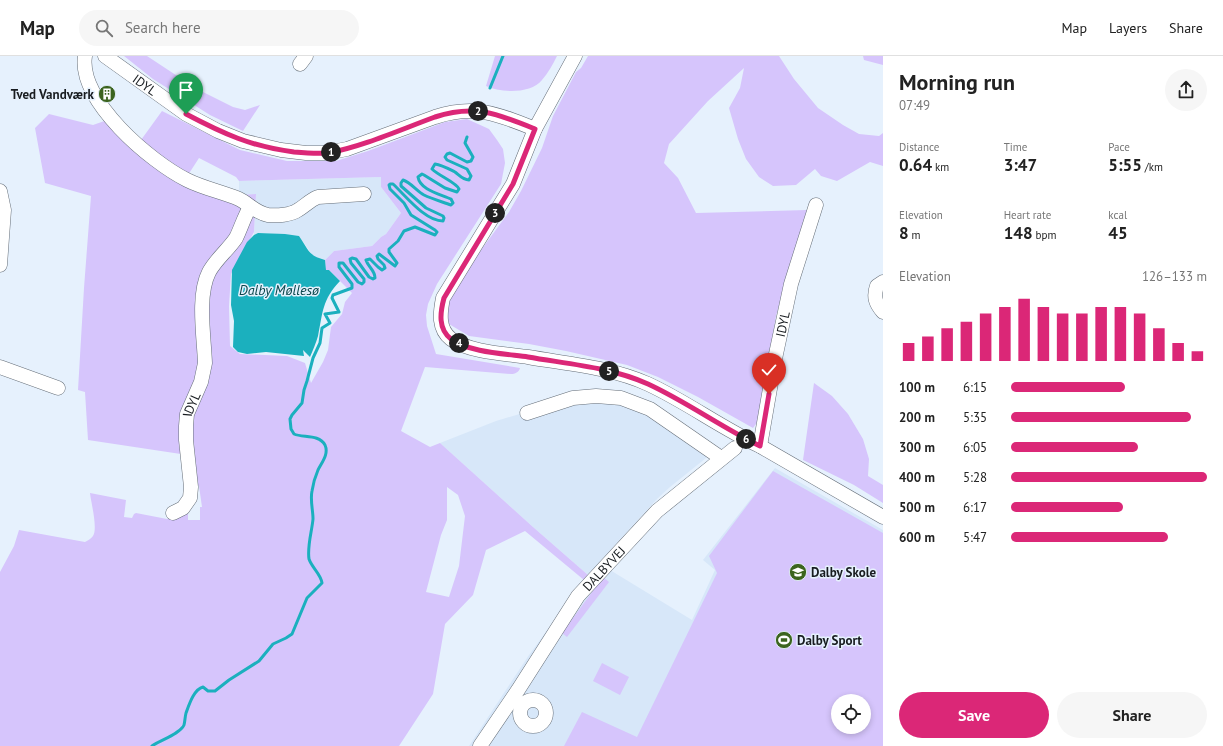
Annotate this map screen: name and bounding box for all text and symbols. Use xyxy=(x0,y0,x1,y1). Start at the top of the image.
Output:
search box xyxy=(79,10,359,46)
text: Map xyxy=(20,16,55,40)
icon: search xyxy=(93,17,115,39)
text: Search here xyxy=(125,18,201,37)
text: Map xyxy=(1061,19,1087,37)
text: Layers xyxy=(1109,19,1147,37)
text: Share xyxy=(1169,19,1203,37)
text: Morning run xyxy=(899,68,1015,96)
button: share xyxy=(1165,69,1207,111)
street label: IDYL xyxy=(129,71,160,100)
pin xyxy=(169,73,203,114)
icon: arrive xyxy=(175,79,197,101)
building icon: Tved Vandværk xyxy=(97,84,117,104)
place label: Tved Vandværk xyxy=(11,86,95,103)
text: 07:49 xyxy=(899,97,930,114)
pin: 2 xyxy=(468,101,488,121)
text: 2 xyxy=(475,104,481,118)
text: Distance xyxy=(899,140,939,154)
text: Time xyxy=(1004,140,1027,154)
text: Pace xyxy=(1108,140,1130,154)
pin: 1 xyxy=(321,142,341,162)
text: 1 xyxy=(328,145,334,159)
text: 0.64 xyxy=(899,154,932,176)
text: 3:47 xyxy=(1004,154,1037,176)
text: 5:55 xyxy=(1108,154,1142,176)
text: km xyxy=(932,160,949,174)
text: /km xyxy=(1142,160,1163,174)
pin: 3 xyxy=(485,203,505,223)
text: 3 xyxy=(492,206,498,220)
text: Elevation xyxy=(899,208,943,222)
text: Heart rate xyxy=(1004,208,1051,222)
text: kcal xyxy=(1108,208,1127,222)
text: 8 xyxy=(899,222,909,244)
text: 148 xyxy=(1004,222,1033,244)
text: 45 xyxy=(1108,222,1128,244)
text: m xyxy=(909,228,921,242)
text: bpm xyxy=(1033,228,1056,242)
text: Elevation xyxy=(899,268,951,285)
text: 126–133 m xyxy=(1142,268,1207,285)
water label: Dalby Møllesø xyxy=(239,281,319,299)
street label: IDYL xyxy=(772,310,794,339)
pin: 4 xyxy=(449,333,469,353)
text: 4 xyxy=(456,336,462,350)
pin xyxy=(752,353,786,394)
icon: check xyxy=(758,359,780,381)
pin: 5 xyxy=(599,361,619,381)
text: 5 xyxy=(606,364,612,378)
text: 100 m xyxy=(899,379,935,396)
text: 6:15 xyxy=(963,379,987,396)
street label: IDYL xyxy=(179,389,205,417)
text: 200 m xyxy=(899,409,935,426)
text: 5:35 xyxy=(963,409,987,426)
pin: 6 xyxy=(736,429,756,449)
text: 6 xyxy=(743,432,749,446)
text: 300 m xyxy=(899,439,935,456)
text: 6:05 xyxy=(963,439,987,456)
text: 400 m xyxy=(899,469,935,486)
text: 5:28 xyxy=(963,469,987,486)
text: 500 m xyxy=(899,499,935,516)
text: 6:17 xyxy=(963,499,987,516)
text: 600 m xyxy=(899,529,935,546)
text: 5:47 xyxy=(963,529,987,546)
street label: DALBYVEJ xyxy=(579,543,629,595)
school or university icon: Dalby Skole xyxy=(788,562,808,582)
place label: Dalby Skole xyxy=(811,564,876,581)
sports icon: Dalby Sport xyxy=(774,630,794,650)
place label: Dalby Sport xyxy=(797,632,862,649)
button: Save xyxy=(899,692,1049,738)
button: Share xyxy=(1057,692,1207,738)
map controls xyxy=(831,694,871,734)
button: locate xyxy=(831,694,871,734)

